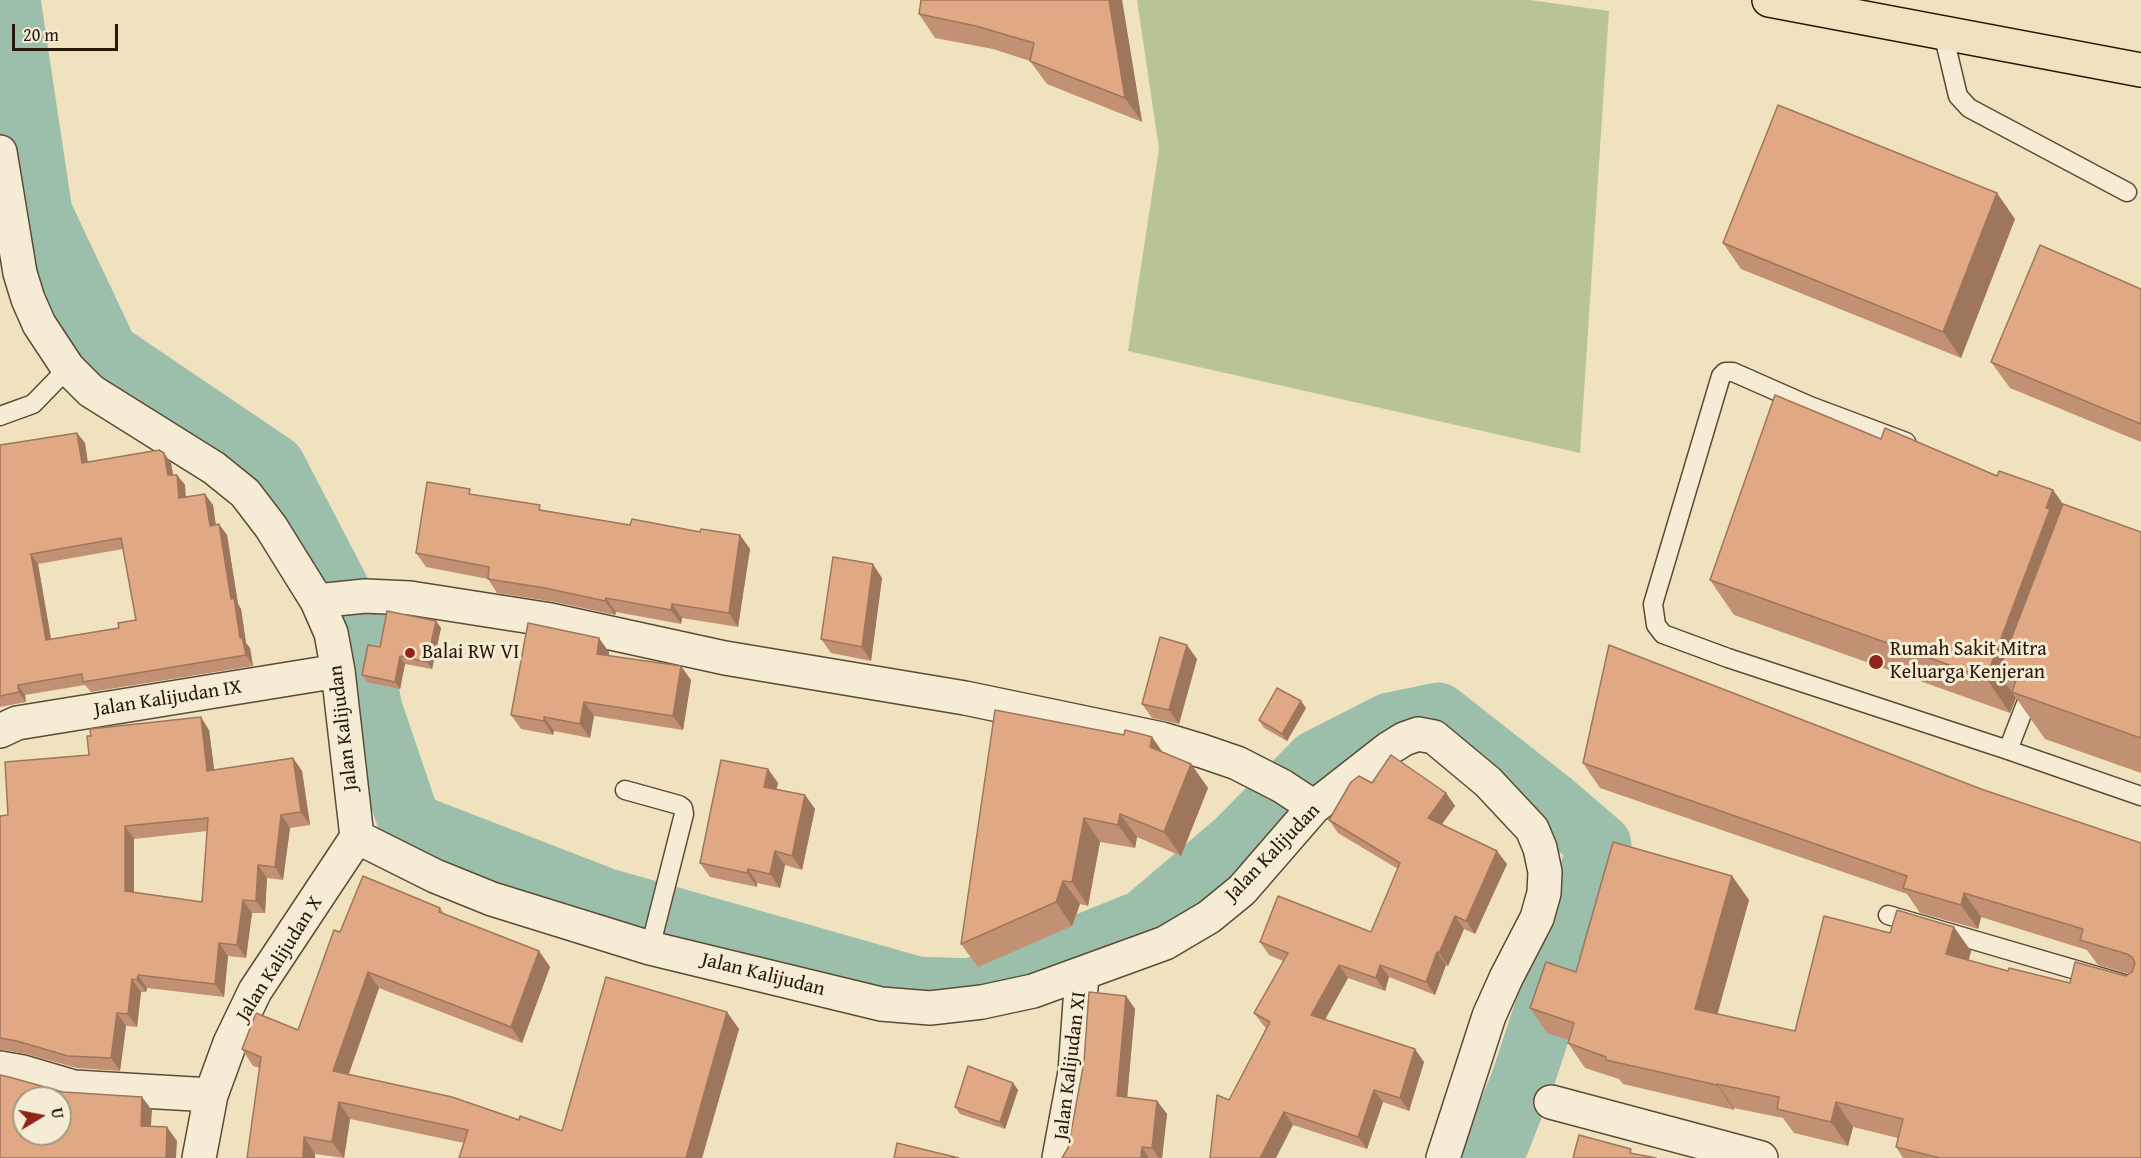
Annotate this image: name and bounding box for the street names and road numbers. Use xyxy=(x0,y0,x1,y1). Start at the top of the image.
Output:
street label: Jalan Kalijudan xyxy=(324,664,364,792)
street label: Jalan Kalijudan IX xyxy=(92,675,244,723)
street label: Jalan Kalijudan xyxy=(1220,799,1326,907)
street label: Jalan Kalijudan X xyxy=(232,892,328,1026)
street label: Jalan Kalijudan xyxy=(699,948,827,1002)
street label: Jalan Kalijudan XI xyxy=(1050,990,1092,1142)

